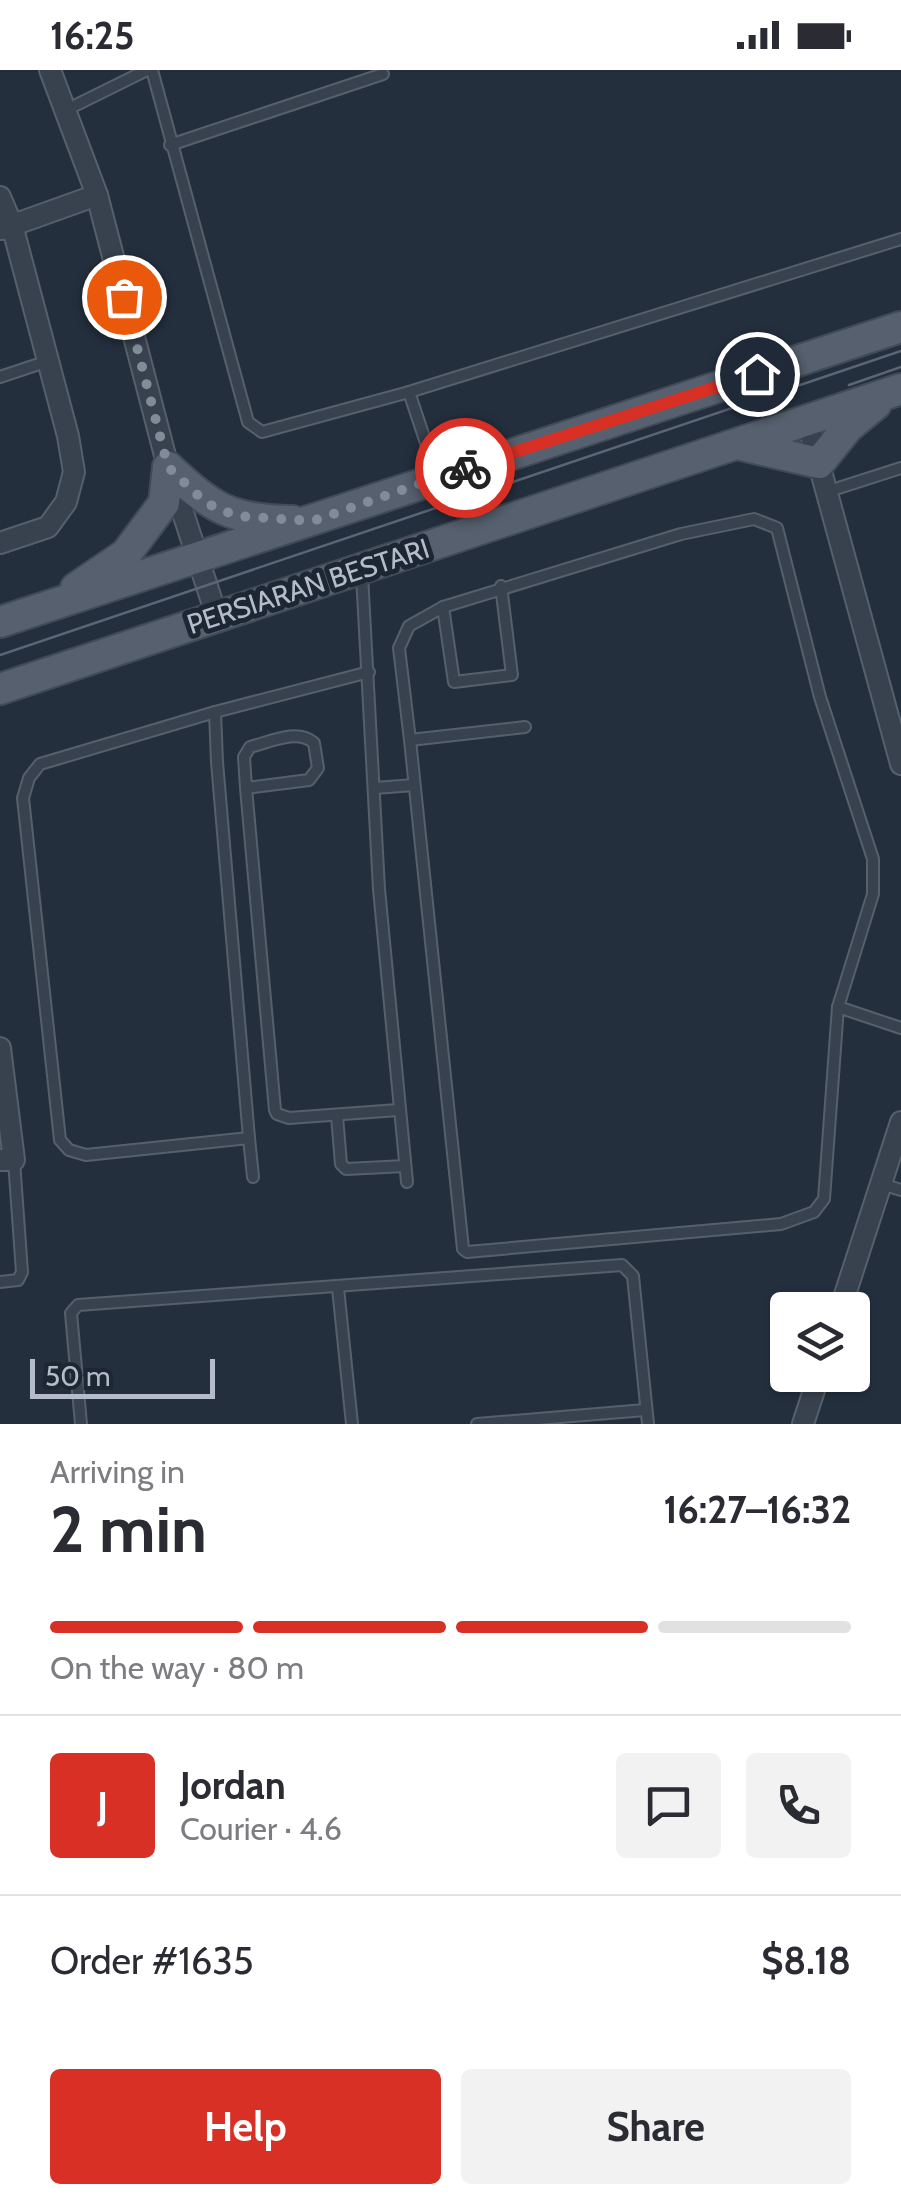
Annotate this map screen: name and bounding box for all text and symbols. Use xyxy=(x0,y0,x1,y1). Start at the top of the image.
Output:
text: 16:25 xyxy=(50,12,134,59)
pin xyxy=(82,255,167,340)
icon: bag xyxy=(97,270,152,325)
pin xyxy=(715,332,800,417)
icon: home xyxy=(730,347,785,402)
courier xyxy=(415,418,515,518)
icon: bike xyxy=(438,441,493,496)
street label: PERSIARAN BESTARI xyxy=(183,531,433,641)
map controls xyxy=(770,1292,870,1392)
button: layers xyxy=(770,1292,870,1392)
scale bar xyxy=(30,1354,215,1398)
text: 50 m xyxy=(45,1359,111,1393)
text: Arriving in xyxy=(50,1452,185,1491)
text: 16:27–16:32 xyxy=(663,1486,851,1533)
text: 2 min xyxy=(50,1489,207,1568)
text: On the way · 80 m xyxy=(50,1648,304,1687)
button: chat xyxy=(616,1753,721,1858)
button: phone xyxy=(746,1753,851,1858)
text: Jordan xyxy=(180,1762,286,1809)
text: J xyxy=(97,1782,108,1829)
text: Courier · 4.6 xyxy=(180,1809,342,1848)
text: Order #1635 xyxy=(50,1937,253,1984)
text: $8.18 xyxy=(761,1937,851,1984)
button: Help xyxy=(50,2069,441,2184)
button: Share xyxy=(461,2069,851,2184)

